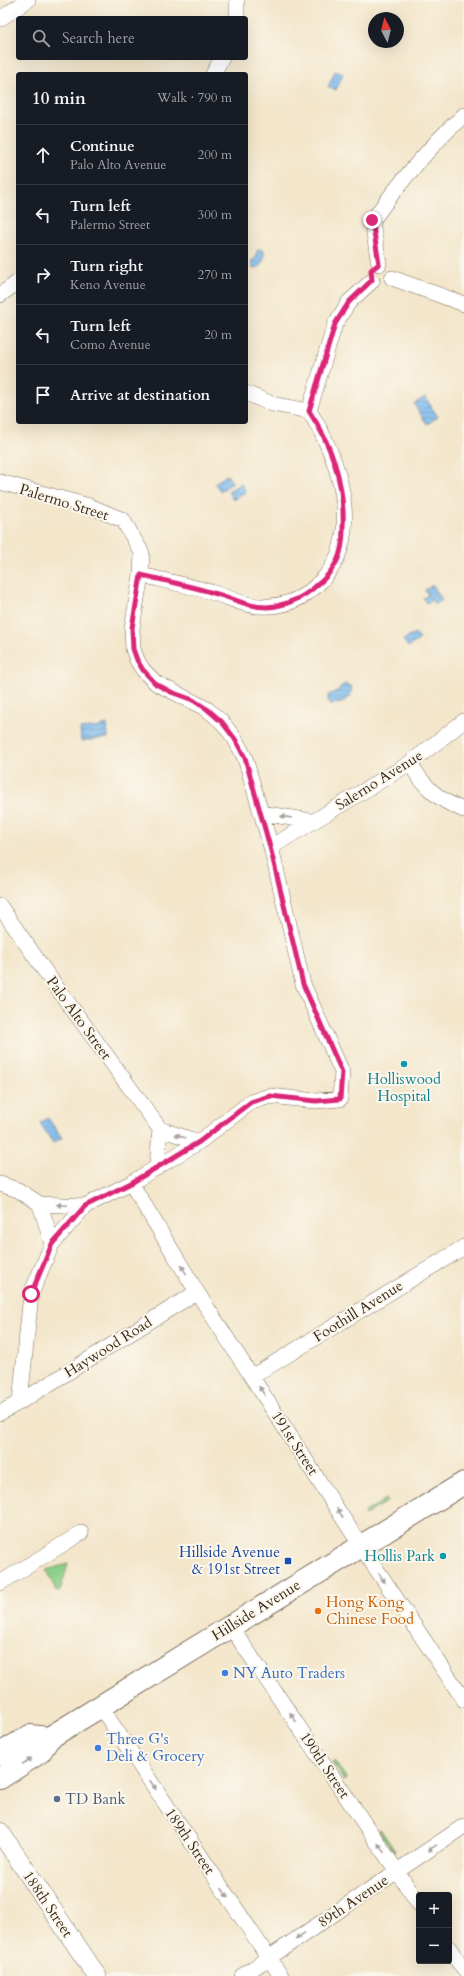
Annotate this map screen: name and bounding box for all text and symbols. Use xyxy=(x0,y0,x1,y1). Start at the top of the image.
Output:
north arrow xyxy=(368,12,404,48)
search box xyxy=(16,16,248,60)
icon: search xyxy=(30,27,52,49)
text: Search here xyxy=(62,28,135,48)
text: 10 min xyxy=(32,87,86,110)
text: Walk · 790 m xyxy=(157,89,232,107)
text: Continue xyxy=(70,136,135,156)
icon: ahead xyxy=(32,144,54,166)
text: 200 m xyxy=(198,146,232,164)
text: Palo Alto Avenue xyxy=(70,156,166,174)
text: Turn left xyxy=(70,196,131,216)
icon: left xyxy=(32,204,54,226)
text: 300 m xyxy=(198,206,232,224)
route end xyxy=(363,211,381,229)
text: Palermo Street xyxy=(70,216,150,234)
text: Turn right xyxy=(70,256,143,276)
icon: right xyxy=(32,264,54,286)
text: 270 m xyxy=(198,266,232,284)
text: Keno Avenue xyxy=(70,276,146,294)
text: Turn left xyxy=(70,316,131,336)
icon: left xyxy=(32,324,54,346)
text: 20 m xyxy=(204,326,232,344)
text: Como Avenue xyxy=(70,336,151,354)
icon: arrive xyxy=(32,384,54,406)
text: Arrive at destination xyxy=(70,385,210,405)
street label: Palermo Street xyxy=(17,479,111,525)
street label: Salerno Avenue xyxy=(332,745,427,815)
one-way arrow xyxy=(280,814,292,820)
street label: Palo Alto Street xyxy=(42,972,116,1064)
marker: Holliswood Hospital xyxy=(399,1059,409,1069)
place label: Holliswood Hospital xyxy=(367,1069,441,1106)
one-way arrow xyxy=(173,1132,185,1138)
one-way arrow xyxy=(55,1202,68,1208)
one-way arrow xyxy=(180,1265,188,1275)
street label: Foothill Avenue xyxy=(309,1275,407,1347)
route start xyxy=(22,1285,40,1303)
street label: Haywood Road xyxy=(60,1312,156,1382)
one-way arrow xyxy=(258,1386,266,1396)
street label: 191st Street xyxy=(267,1407,323,1479)
one-way arrow xyxy=(336,1507,343,1519)
place label: Hillside Avenue & 191st Street xyxy=(179,1542,280,1579)
place label: Hollis Park xyxy=(365,1546,435,1566)
marker: Hollis Park xyxy=(438,1551,448,1561)
marker: Hillside Avenue & 191st Street xyxy=(283,1556,293,1566)
one-way arrow xyxy=(378,1573,386,1583)
street label: Hillside Avenue xyxy=(208,1575,304,1645)
place label: Hong Kong Chinese Food xyxy=(326,1592,414,1629)
marker: Hong Kong Chinese Food xyxy=(313,1606,323,1616)
place label: NY Auto Traders xyxy=(233,1663,345,1683)
marker: NY Auto Traders xyxy=(220,1668,230,1678)
one-way arrow xyxy=(289,1712,297,1723)
street label: 190th Street xyxy=(295,1728,355,1802)
place label: Three G's Deli & Grocery xyxy=(106,1729,205,1766)
marker: Three G's Deli & Grocery xyxy=(93,1743,103,1753)
one-way arrow xyxy=(22,1757,33,1765)
one-way arrow xyxy=(149,1780,157,1790)
place label: TD Bank xyxy=(65,1789,125,1809)
marker: TD Bank xyxy=(52,1794,62,1804)
street label: 189th Street xyxy=(160,1804,220,1878)
one-way arrow xyxy=(378,1842,385,1854)
one-way arrow xyxy=(426,1844,437,1852)
street label: 188th Street xyxy=(18,1867,78,1941)
street label: 89th Avenue xyxy=(314,1870,392,1932)
one-way arrow xyxy=(221,1888,229,1898)
map controls xyxy=(416,1892,452,1964)
button: + xyxy=(416,1892,452,1928)
button: − xyxy=(416,1928,452,1964)
one-way arrow xyxy=(295,1932,306,1940)

